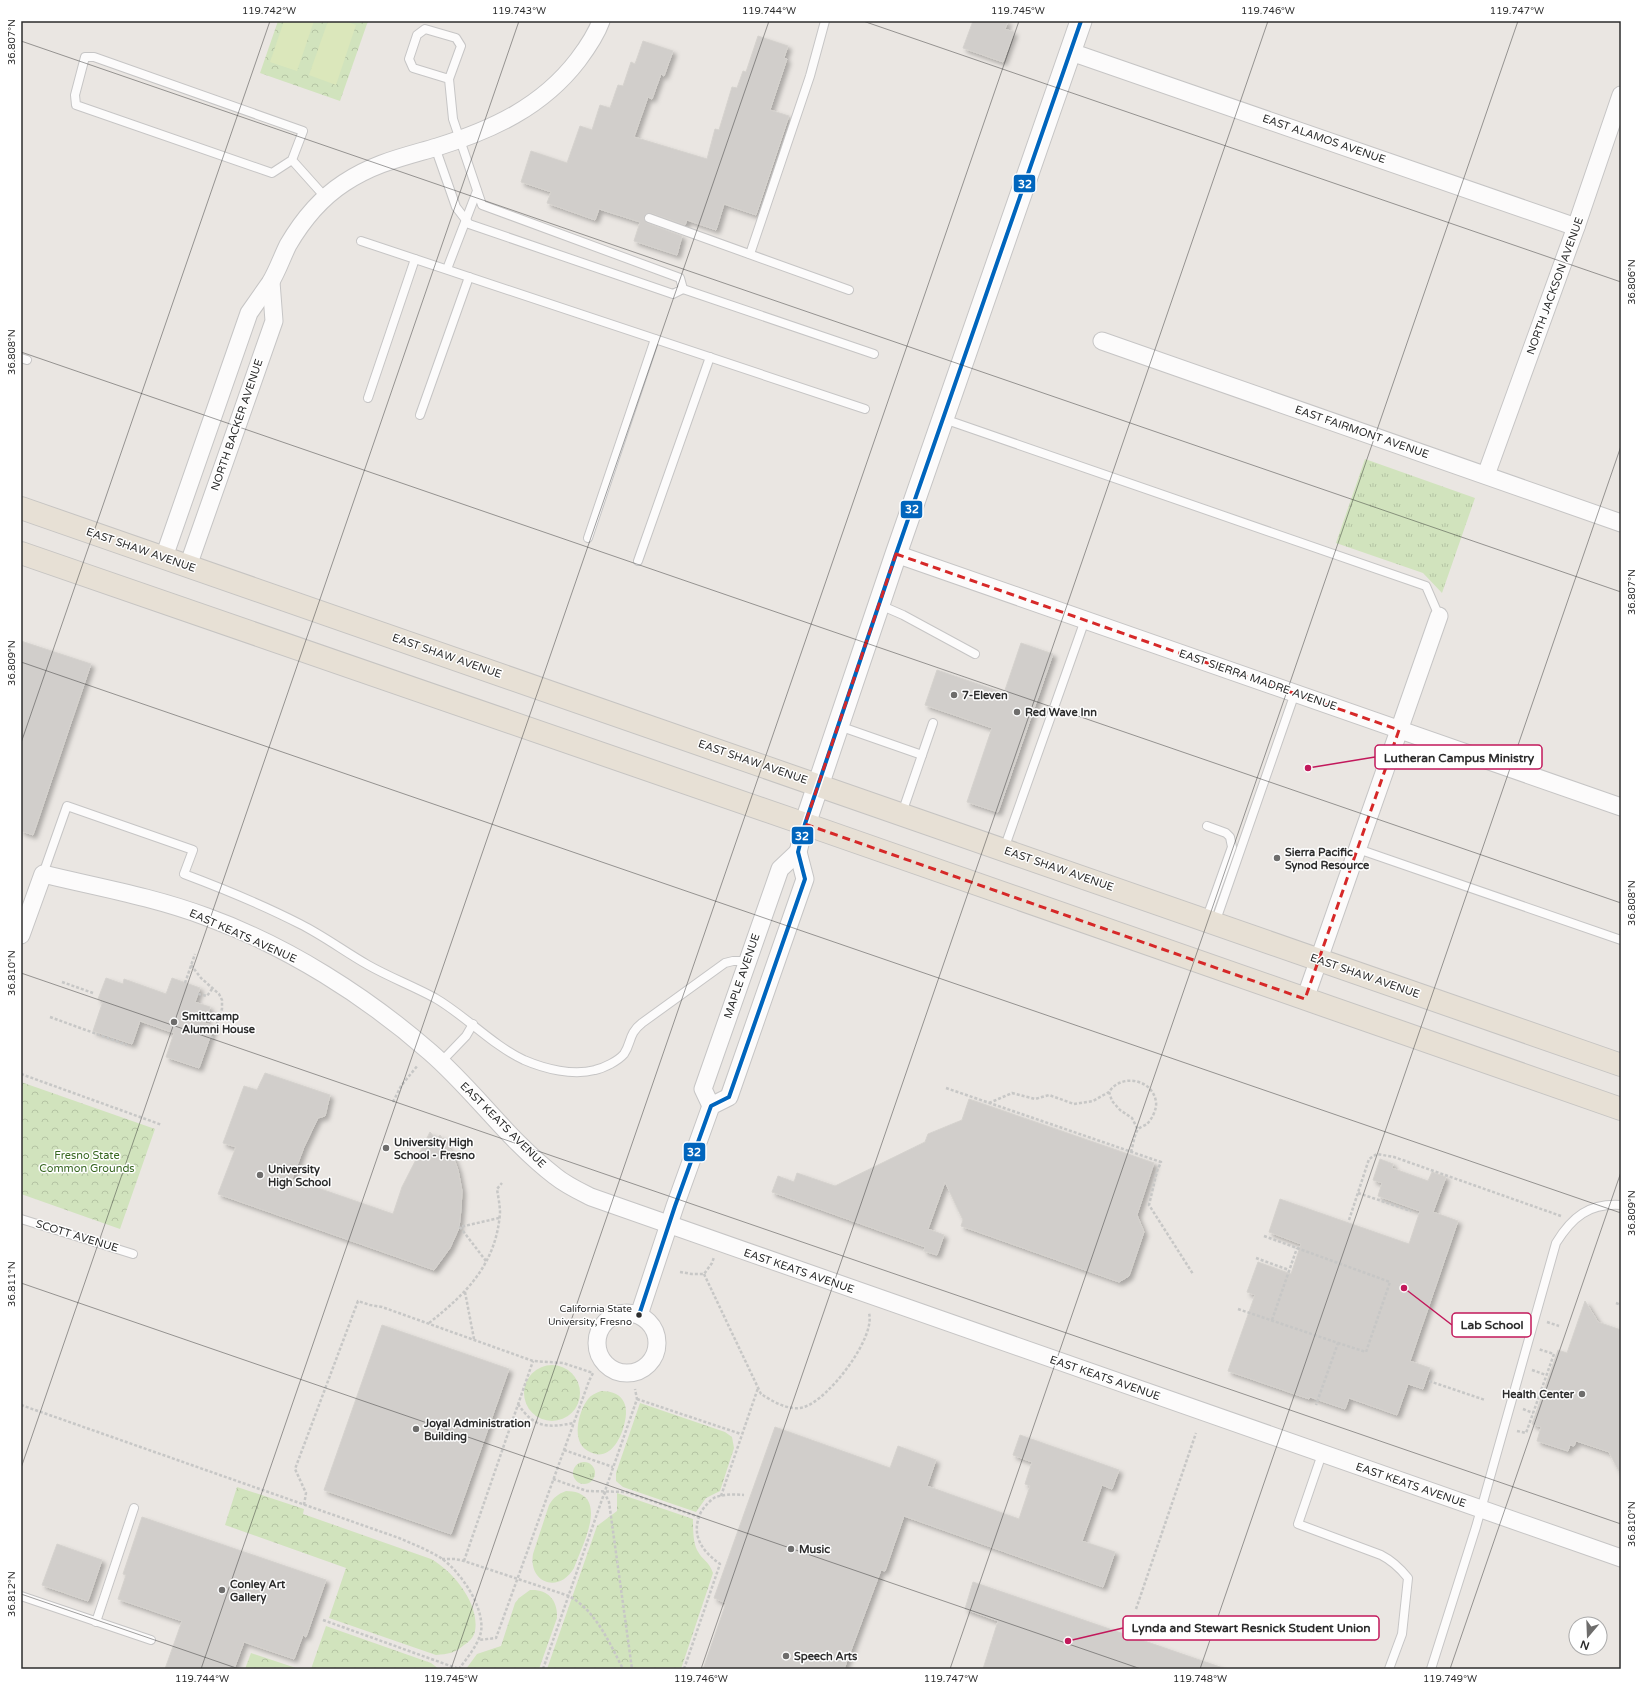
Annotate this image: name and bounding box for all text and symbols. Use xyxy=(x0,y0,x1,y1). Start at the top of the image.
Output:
text: 119.742°W xyxy=(242,5,296,17)
text: 119.743°W xyxy=(492,5,546,17)
text: 119.744°W xyxy=(742,5,796,17)
text: 119.745°W xyxy=(991,5,1045,17)
text: 119.746°W xyxy=(1241,5,1295,17)
text: 119.747°W xyxy=(1490,5,1544,17)
text: 36.807°N xyxy=(6,19,18,65)
street label: EAST ALAMOS AVENUE xyxy=(1261,112,1387,166)
line badge: 32 xyxy=(1013,174,1036,193)
text: 32 xyxy=(1018,178,1032,191)
street label: NORTH JACKSON AVENUE xyxy=(1524,215,1586,357)
text: 36.806°N xyxy=(1626,259,1638,305)
text: 36.808°N xyxy=(6,329,18,375)
street label: NORTH BACKER AVENUE xyxy=(208,357,266,493)
street label: EAST FAIRMONT AVENUE xyxy=(1293,403,1431,461)
line badge: 32 xyxy=(900,500,923,519)
text: 32 xyxy=(905,503,919,516)
street label: EAST SHAW AVENUE xyxy=(85,525,197,575)
text: 36.807°N xyxy=(1626,569,1638,615)
street label: EAST SHAW AVENUE xyxy=(391,631,503,681)
text: 36.809°N xyxy=(6,640,18,686)
street label: EAST SIERRA MADRE AVENUE xyxy=(1177,647,1339,713)
place label: 7-Eleven xyxy=(962,689,1008,702)
marker: 7-Eleven xyxy=(949,690,959,700)
place label: Red Wave Inn xyxy=(1025,706,1097,719)
marker: Red Wave Inn xyxy=(1012,707,1022,717)
street label: EAST SHAW AVENUE xyxy=(697,737,809,787)
callout: Lutheran Campus Ministry xyxy=(1375,745,1542,769)
text: Lutheran Campus Ministry xyxy=(1384,751,1535,766)
line badge: 32 xyxy=(791,826,814,845)
text: 32 xyxy=(795,830,809,843)
street label: EAST SHAW AVENUE xyxy=(1003,844,1115,894)
place label: Sierra Pacific Synod Resource xyxy=(1285,846,1370,873)
marker: Sierra Pacific Synod Resource xyxy=(1272,853,1282,863)
text: 36.808°N xyxy=(1626,880,1638,926)
street label: EAST KEATS AVENUE xyxy=(187,906,299,966)
street label: MAPLE AVENUE xyxy=(721,932,763,1020)
text: 36.810°N xyxy=(6,950,18,996)
street label: EAST SHAW AVENUE xyxy=(1309,951,1421,1001)
place label: Smittcamp Alumni House xyxy=(182,1010,256,1036)
marker: Smittcamp Alumni House xyxy=(169,1017,179,1027)
street label: EAST KEATS AVENUE xyxy=(457,1079,549,1171)
place label: University High School - Fresno xyxy=(394,1136,475,1162)
line badge: 32 xyxy=(683,1142,706,1162)
marker: University High School - Fresno xyxy=(381,1143,391,1153)
text: 32 xyxy=(687,1146,701,1159)
park label: Fresno State Common Grounds xyxy=(39,1149,135,1175)
place label: University High School xyxy=(268,1163,331,1190)
marker: University High School xyxy=(255,1170,265,1180)
text: 36.809°N xyxy=(1626,1190,1638,1236)
street label: SCOTT AVENUE xyxy=(34,1217,120,1255)
street label: EAST KEATS AVENUE xyxy=(742,1246,856,1296)
text: 36.811°N xyxy=(6,1261,18,1307)
place label: California State University, Fresno xyxy=(548,1303,632,1328)
marker: California State University, Fresno xyxy=(634,1310,644,1320)
callout: Lab School xyxy=(1452,1313,1531,1337)
text: Lab School xyxy=(1460,1318,1524,1332)
street label: EAST KEATS AVENUE xyxy=(1048,1353,1162,1403)
place label: Health Center xyxy=(1502,1388,1575,1401)
marker: Health Center xyxy=(1577,1389,1587,1399)
place label: Joyal Administration Building xyxy=(423,1417,531,1444)
marker: Joyal Administration Building xyxy=(411,1424,421,1434)
street label: EAST KEATS AVENUE xyxy=(1354,1460,1468,1510)
text: 36.810°N xyxy=(1626,1501,1638,1547)
place label: Music xyxy=(799,1543,830,1556)
marker: Music xyxy=(786,1544,796,1554)
text: 36.812°N xyxy=(6,1571,18,1617)
place label: Conley Art Gallery xyxy=(230,1578,286,1605)
marker: Conley Art Gallery xyxy=(217,1585,227,1595)
callout: Lynda and Stewart Resnick Student Union xyxy=(1123,1616,1379,1640)
north arrow xyxy=(1568,1616,1608,1656)
text: Lynda and Stewart Resnick Student Union xyxy=(1131,1621,1371,1636)
text: N xyxy=(1579,1637,1591,1653)
place label: Speech Arts xyxy=(794,1650,858,1664)
marker: Speech Arts xyxy=(781,1651,791,1661)
text: 119.744°W xyxy=(175,1673,229,1685)
text: 119.745°W xyxy=(424,1673,478,1685)
text: 119.746°W xyxy=(674,1673,728,1685)
text: 119.747°W xyxy=(924,1673,978,1685)
text: 119.748°W xyxy=(1173,1673,1227,1685)
text: 119.749°W xyxy=(1423,1673,1477,1685)

